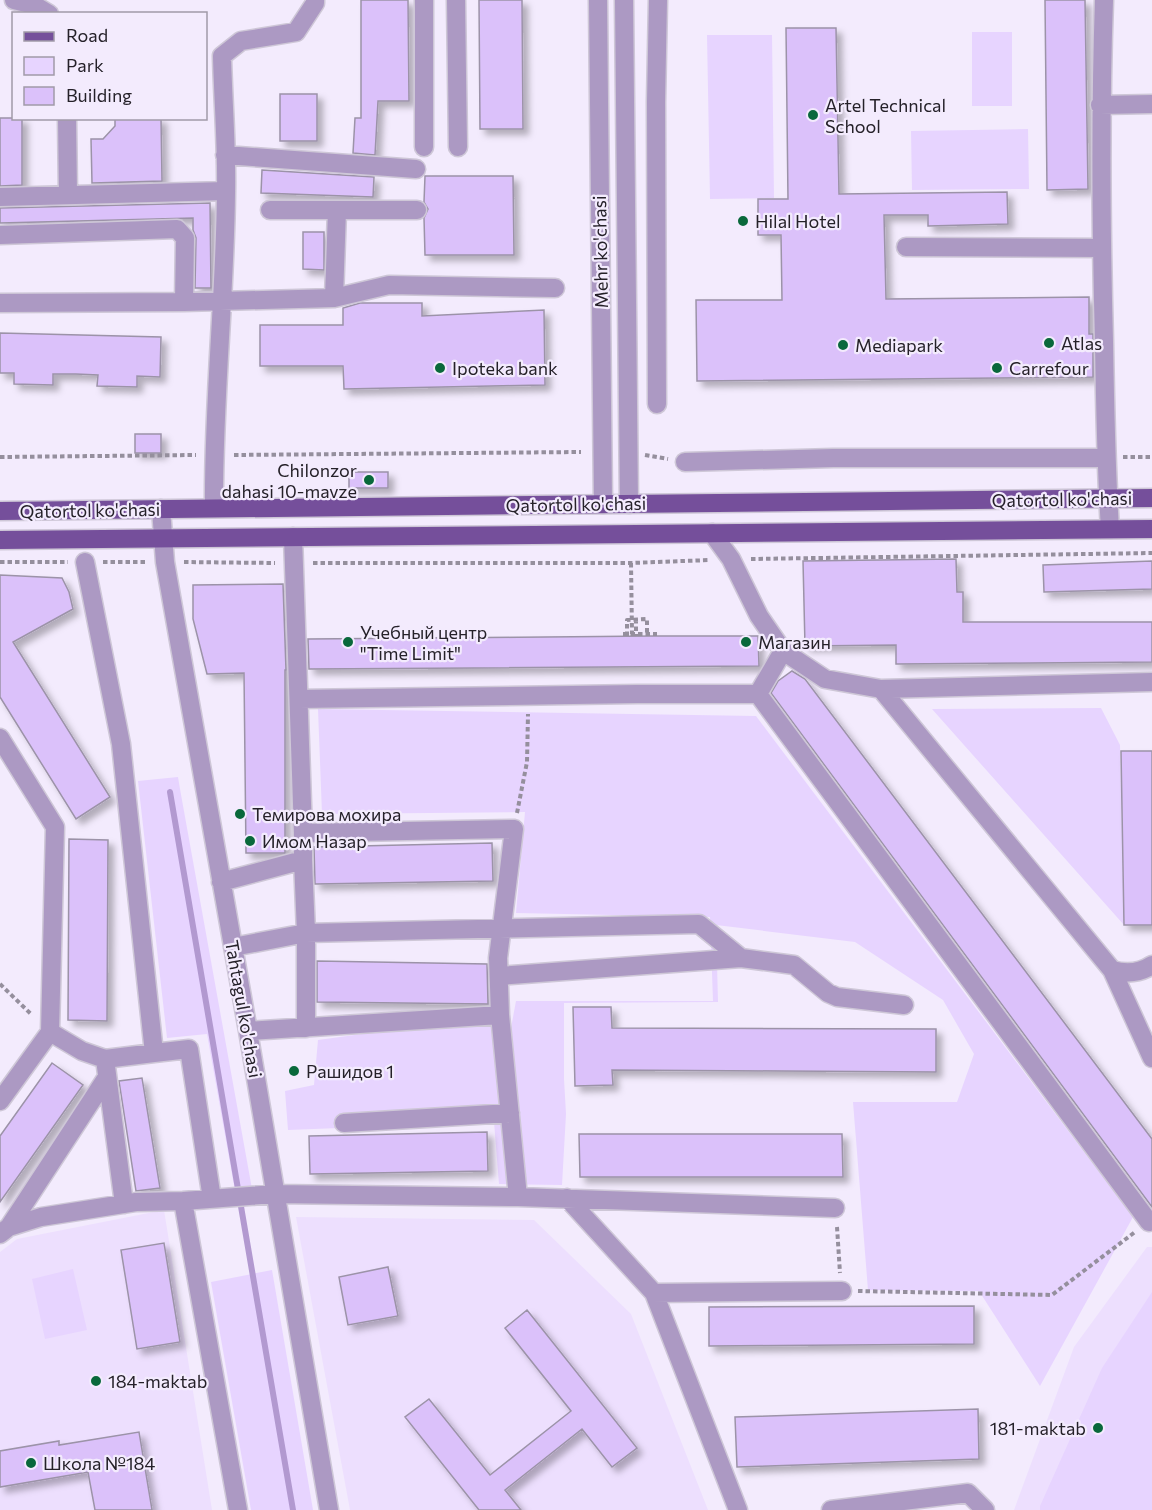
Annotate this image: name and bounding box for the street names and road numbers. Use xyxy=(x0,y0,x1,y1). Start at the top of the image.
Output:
street label: Mehr ko'chasi xyxy=(588,195,612,309)
street label: Qatortol ko'chasi xyxy=(992,487,1132,511)
street label: Qatortol ko'chasi xyxy=(506,492,646,516)
street label: Qatortol ko'chasi xyxy=(20,498,160,522)
street label: Tahtagul ko'chasi xyxy=(221,938,267,1080)

